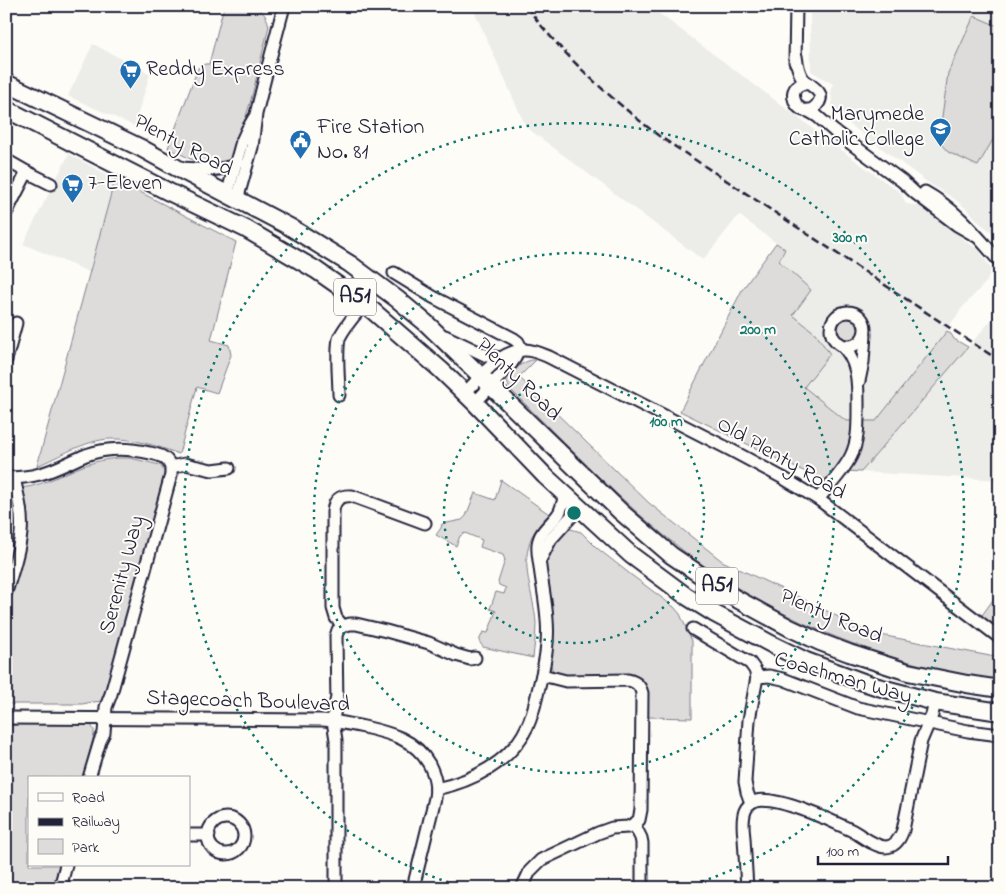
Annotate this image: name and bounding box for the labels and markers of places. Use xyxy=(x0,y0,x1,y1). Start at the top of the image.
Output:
place label: Reddy Express xyxy=(146,54,285,87)
supermarket icon: Reddy Express xyxy=(118,58,142,89)
place label: Marymede Catholic College xyxy=(789,99,924,157)
place label: Fire Station No. 81 xyxy=(316,112,424,169)
school or university icon: Marymede Catholic College xyxy=(928,116,952,147)
public building icon: Fire Station No. 81 xyxy=(289,129,313,160)
place label: 7-Eleven xyxy=(88,168,162,200)
supermarket icon: 7-Eleven xyxy=(60,172,84,203)
centre of rings xyxy=(565,504,583,522)

